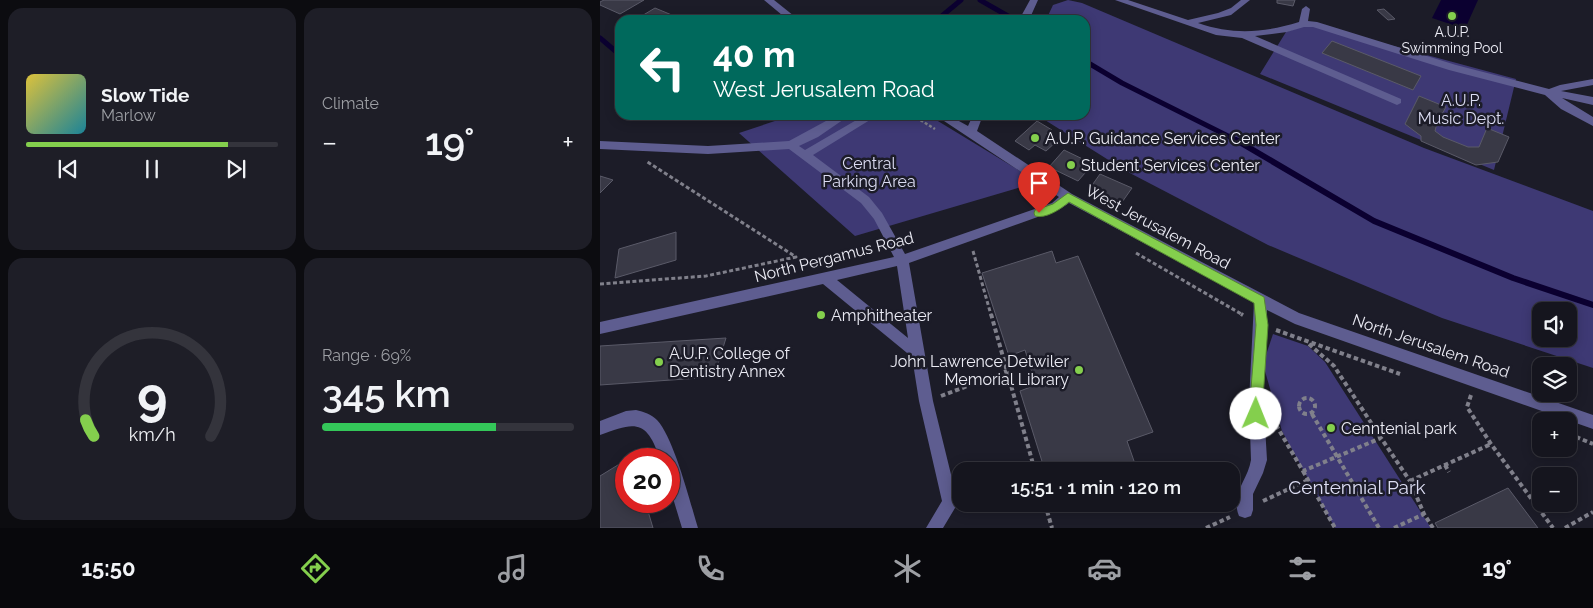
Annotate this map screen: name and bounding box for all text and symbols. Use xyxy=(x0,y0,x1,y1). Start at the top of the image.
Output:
marker: A.U.P. Swimming Pool xyxy=(1446,10,1458,22)
place label: A.U.P. Swimming Pool xyxy=(1402,24,1503,56)
text: 40 m xyxy=(713,34,795,75)
icon: left xyxy=(630,35,695,100)
text: West Jerusalem Road xyxy=(713,76,935,102)
text: Slow Tide xyxy=(101,84,190,106)
park label: A.U.P. Music Dept. xyxy=(1418,91,1504,128)
text: Climate xyxy=(322,94,379,113)
text: Marlow xyxy=(101,106,156,125)
text: 19° xyxy=(425,119,475,164)
text: − xyxy=(322,126,337,159)
text: + xyxy=(562,126,574,159)
place label: A.U.P. Guidance Services Center xyxy=(1045,129,1281,148)
marker: A.U.P. Guidance Services Center xyxy=(1029,132,1041,144)
park label: Central Parking Area xyxy=(822,154,916,191)
icon: previous xyxy=(54,155,82,183)
icon: pause xyxy=(138,155,166,183)
icon: next xyxy=(222,155,250,183)
place label: Student Services Center xyxy=(1081,156,1260,175)
marker: Student Services Center xyxy=(1065,159,1077,171)
pin xyxy=(1018,162,1060,213)
icon: arrive xyxy=(1025,169,1053,197)
street label: West Jerusalem Road xyxy=(1082,181,1234,273)
street label: North Pergamus Road xyxy=(752,228,916,286)
map controls xyxy=(1532,302,1577,512)
button: sound xyxy=(1532,302,1577,347)
place label: Amphitheater xyxy=(831,306,933,325)
marker: Amphitheater xyxy=(815,309,827,321)
street label: North Jerusalem Road xyxy=(1350,310,1512,382)
place label: A.U.P. College of Dentistry Annex xyxy=(669,344,790,381)
text: Range · 69% xyxy=(322,346,411,365)
place label: John Lawrence Detwiler Memorial Library xyxy=(890,352,1069,389)
marker: A.U.P. College of Dentistry Annex xyxy=(653,356,665,368)
button: layers xyxy=(1532,357,1577,402)
marker: John Lawrence Detwiler Memorial Library xyxy=(1073,364,1085,376)
text: 9 xyxy=(137,366,167,427)
text: 345 km xyxy=(322,371,451,416)
position arrow xyxy=(1229,387,1281,439)
button: + xyxy=(1532,412,1577,457)
place label: Cenntenial park xyxy=(1341,419,1457,438)
marker: Cenntenial park xyxy=(1325,422,1337,434)
text: km/h xyxy=(128,424,176,445)
speed limit sign: 20 xyxy=(615,448,680,513)
button: − xyxy=(1532,467,1577,512)
text: 15:51 · 1 min · 120 m xyxy=(1011,476,1181,498)
park label: Centennial Park xyxy=(1288,476,1426,498)
icon: directions xyxy=(298,551,333,586)
icon: music xyxy=(495,551,530,586)
icon: phone xyxy=(693,551,728,586)
icon: climate xyxy=(890,551,925,586)
icon: car xyxy=(1087,551,1122,586)
icon: filters xyxy=(1285,551,1320,586)
text: 15:50 xyxy=(81,555,135,581)
text: 19° xyxy=(1482,555,1512,581)

